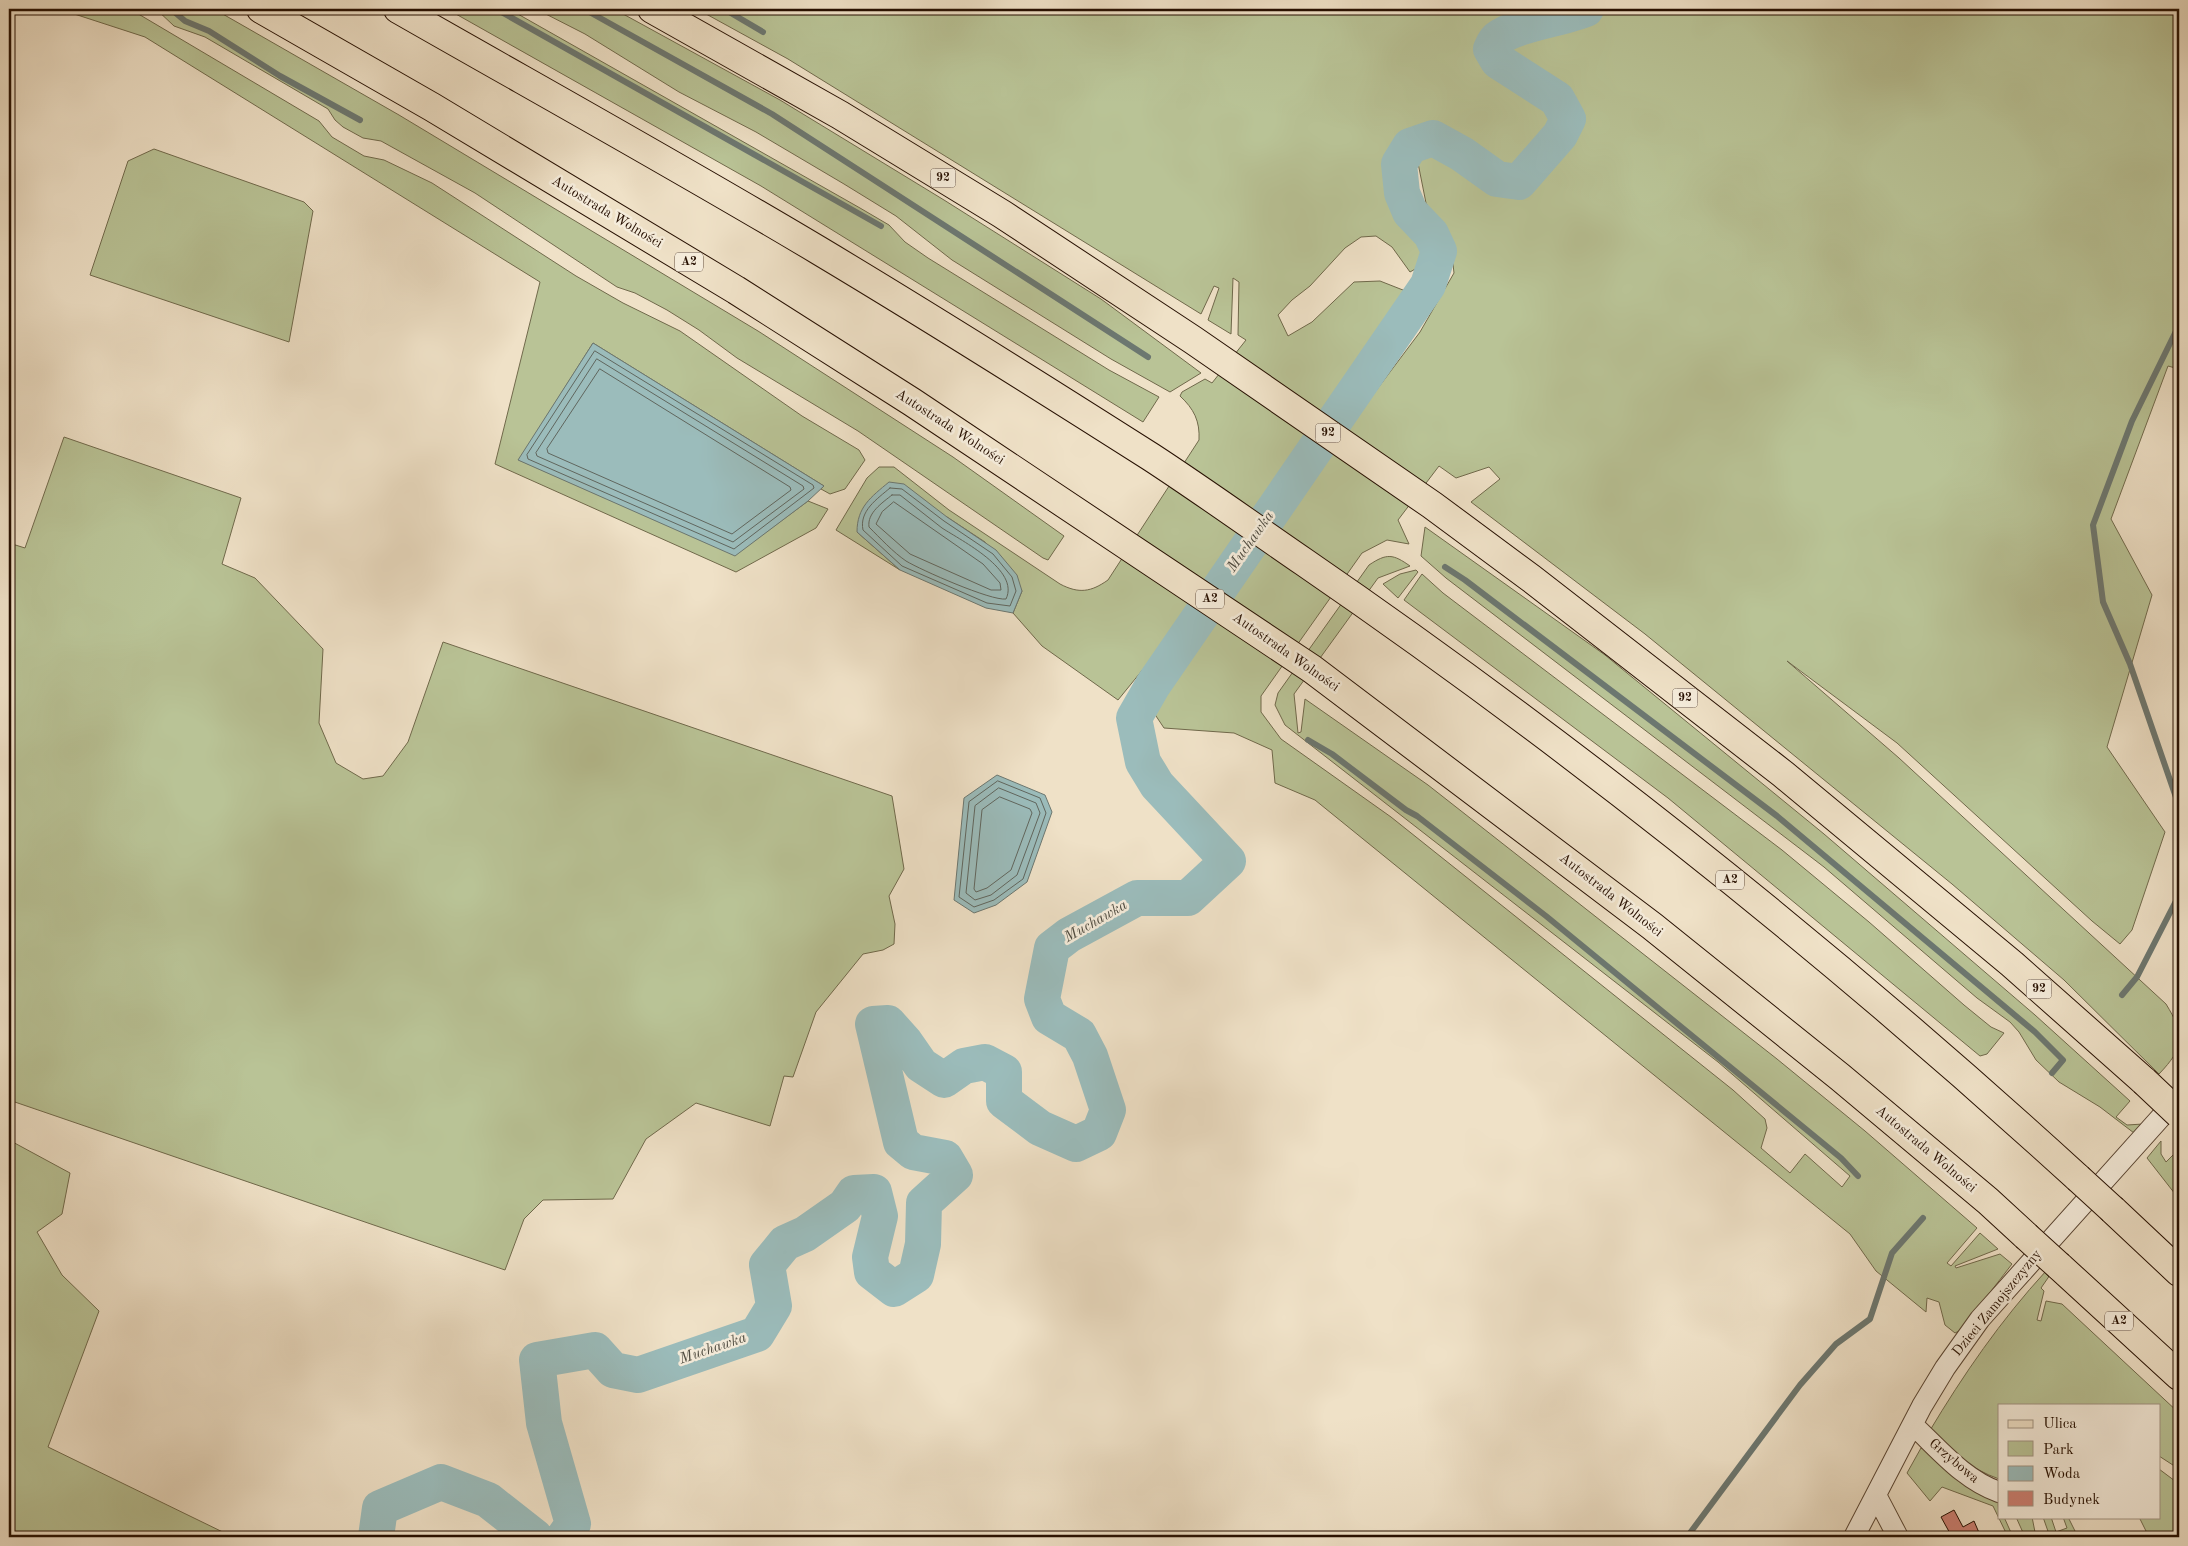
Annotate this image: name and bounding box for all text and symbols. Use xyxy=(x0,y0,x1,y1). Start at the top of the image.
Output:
road number: 92 xyxy=(930,168,956,188)
street label: Autostrada Wolności xyxy=(549,173,665,251)
road number: A2 xyxy=(675,252,703,272)
street label: Autostrada Wolności xyxy=(893,387,1007,467)
road number: 92 xyxy=(1316,423,1340,442)
water label: Muchawka xyxy=(1224,509,1277,576)
road number: A2 xyxy=(1196,590,1224,608)
street label: Autostrada Wolności xyxy=(1230,610,1342,694)
road number: 92 xyxy=(1672,688,1698,708)
street label: Autostrada Wolności xyxy=(1557,851,1665,940)
road number: A2 xyxy=(1716,870,1744,890)
water label: Muchawka xyxy=(1061,898,1130,947)
road number: 92 xyxy=(2026,980,2052,999)
street label: Autostrada Wolności xyxy=(1873,1103,1979,1195)
street label: Dzieci Zamojszczyzny xyxy=(1950,1247,2045,1359)
road number: A2 xyxy=(2105,1312,2133,1330)
water label: Muchawka xyxy=(676,1330,749,1368)
legend xyxy=(1998,1404,2160,1518)
text: Ulica xyxy=(2043,1417,2077,1432)
street label: Grzybowa xyxy=(1926,1436,1982,1486)
text: Park xyxy=(2043,1443,2074,1458)
text: Woda xyxy=(2043,1467,2081,1482)
text: Budynek xyxy=(2043,1493,2100,1508)

